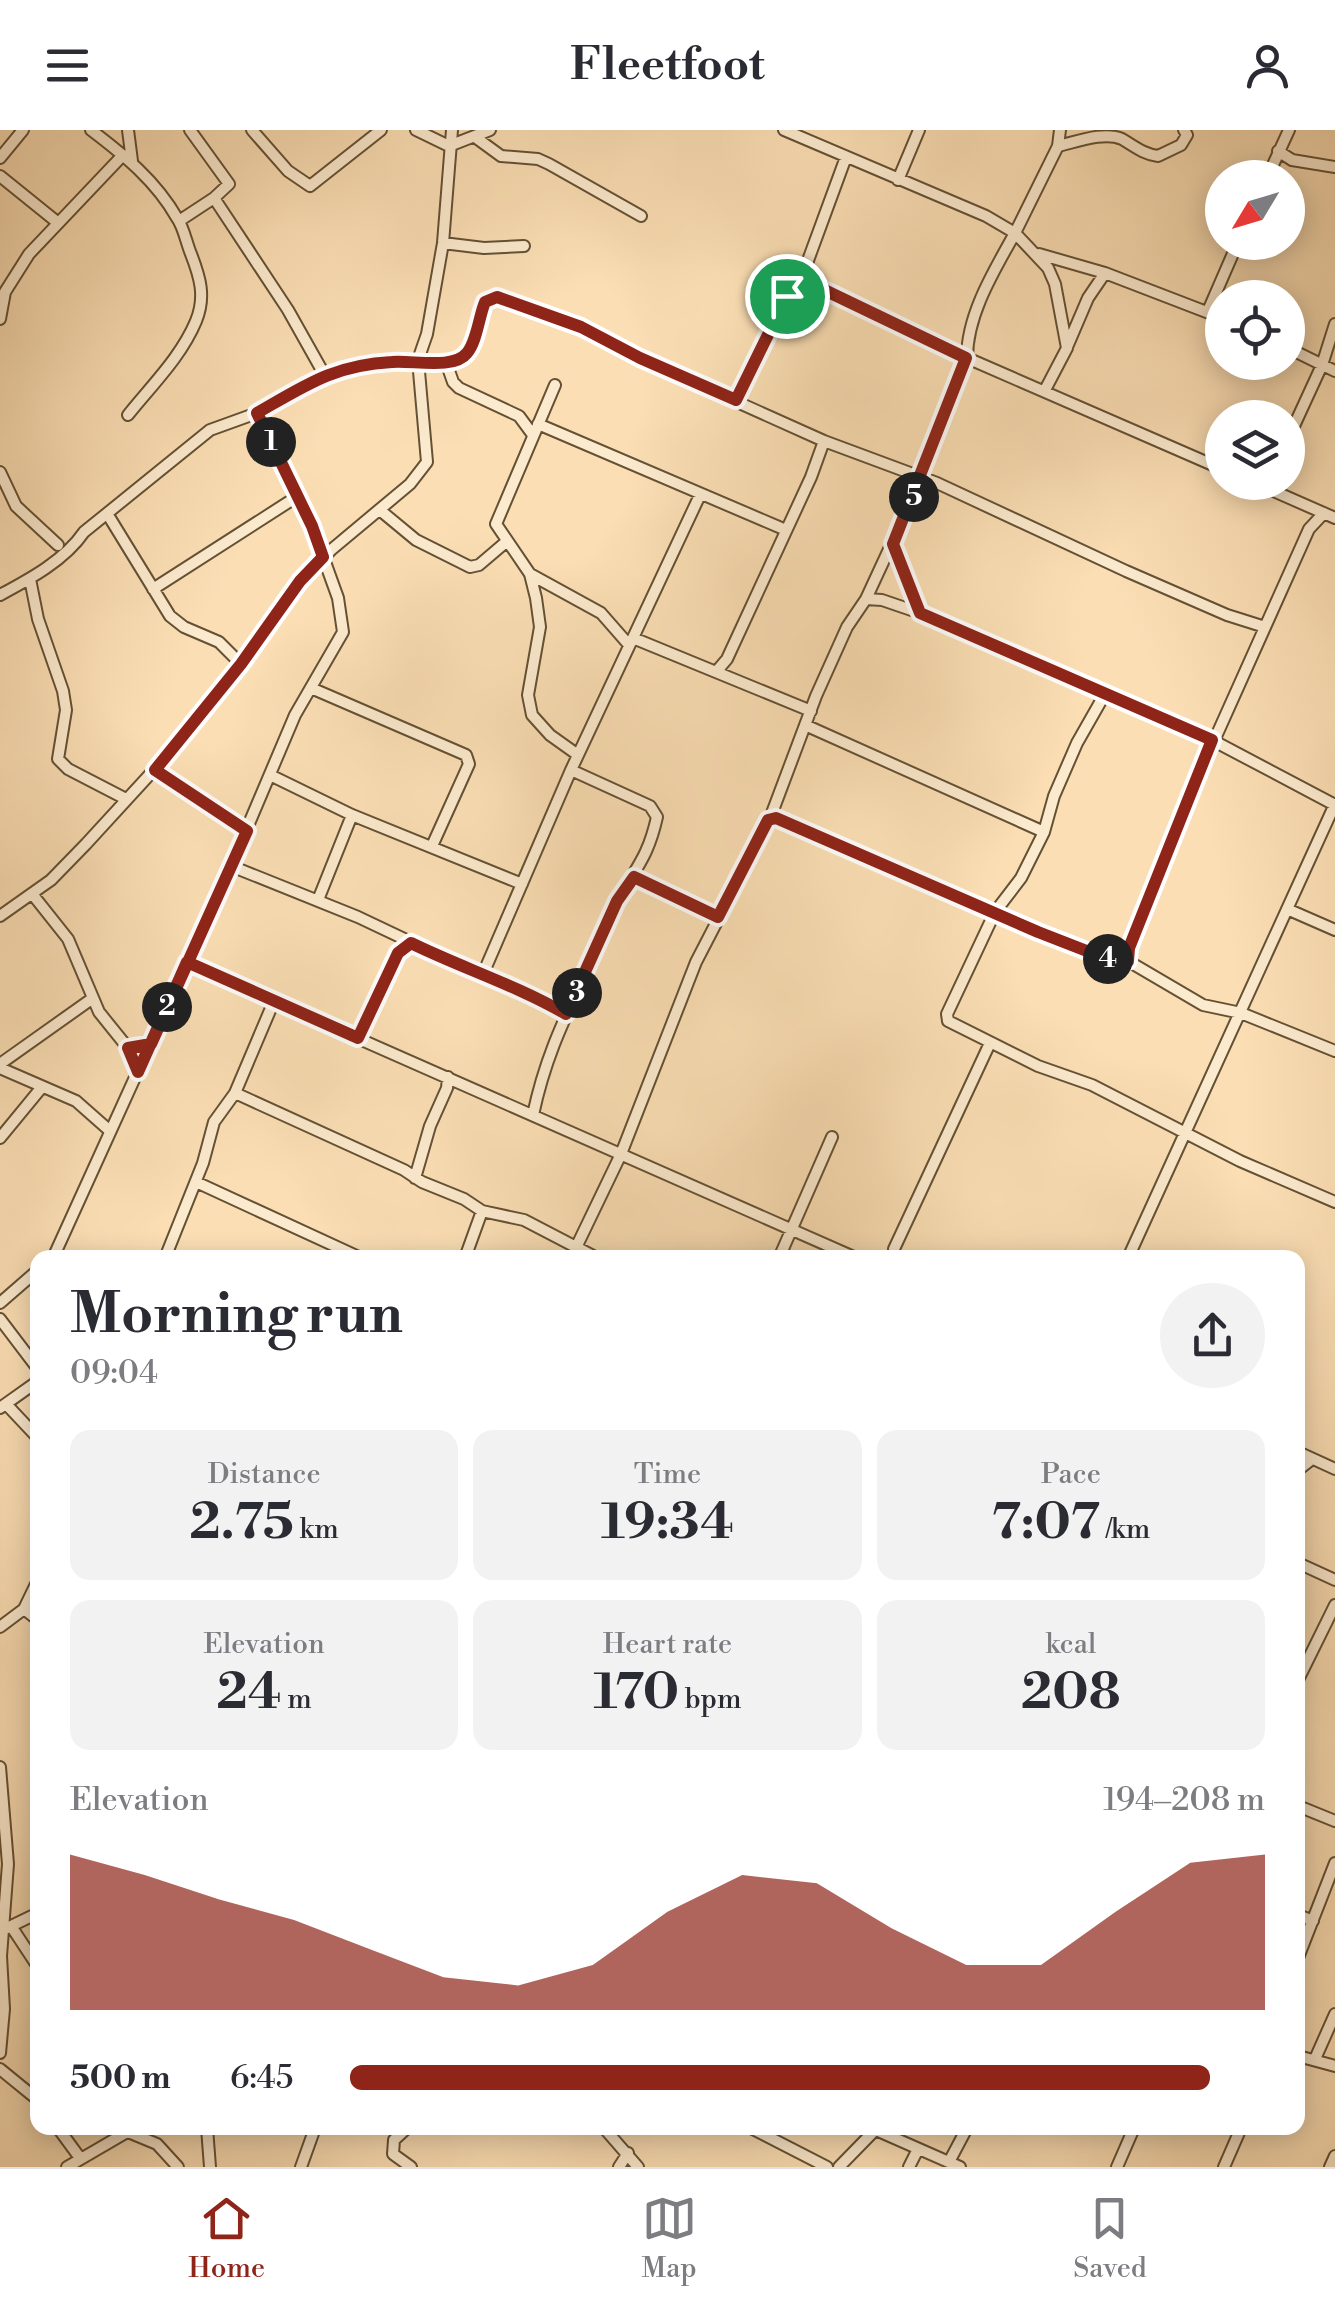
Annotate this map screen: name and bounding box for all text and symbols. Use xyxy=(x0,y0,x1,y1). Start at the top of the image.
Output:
text: Fleetfoot xyxy=(570,37,765,94)
icon: menu xyxy=(40,38,95,93)
icon: person xyxy=(1240,38,1295,93)
north arrow xyxy=(1205,160,1305,260)
map controls xyxy=(1205,160,1305,500)
pin xyxy=(745,254,830,339)
icon: arrive xyxy=(760,269,815,324)
button: locate xyxy=(1205,280,1305,380)
button: layers xyxy=(1205,400,1305,500)
pin: 1 xyxy=(246,417,296,467)
text: 1 xyxy=(264,424,278,459)
pin: 5 xyxy=(889,472,939,522)
text: 5 xyxy=(905,479,923,514)
pin: 4 xyxy=(1083,934,1133,984)
text: 4 xyxy=(1099,941,1117,976)
pin: 3 xyxy=(552,968,602,1018)
text: 3 xyxy=(569,975,585,1010)
pin: 2 xyxy=(142,982,192,1032)
text: 2 xyxy=(158,989,176,1024)
text: Morning run xyxy=(70,1281,403,1350)
button: share xyxy=(1160,1283,1265,1388)
text: 09:04 xyxy=(70,1353,158,1393)
text: Distance xyxy=(208,1457,321,1492)
text: Time xyxy=(634,1457,701,1492)
text: Pace xyxy=(1041,1457,1101,1492)
text: 2.75 xyxy=(190,1492,294,1554)
text: 19:34 xyxy=(601,1492,734,1554)
text: 7:07 xyxy=(991,1492,1100,1554)
text: km xyxy=(294,1512,339,1547)
text: /km xyxy=(1100,1512,1150,1547)
text: Elevation xyxy=(204,1627,325,1662)
text: Heart rate xyxy=(603,1627,732,1662)
text: kcal xyxy=(1045,1627,1096,1662)
text: 24 xyxy=(216,1662,282,1724)
text: 170 xyxy=(594,1662,679,1724)
text: 208 xyxy=(1021,1662,1121,1724)
text: m xyxy=(282,1682,312,1717)
text: bpm xyxy=(679,1682,741,1717)
text: Elevation xyxy=(70,1780,209,1820)
text: 194–208 m xyxy=(1103,1780,1265,1820)
text: 500 m xyxy=(70,2058,171,2098)
text: 6:45 xyxy=(230,2058,293,2098)
tab: Home xyxy=(188,2191,265,2286)
tab: Map xyxy=(642,2191,697,2286)
tab: Saved xyxy=(1073,2191,1147,2286)

